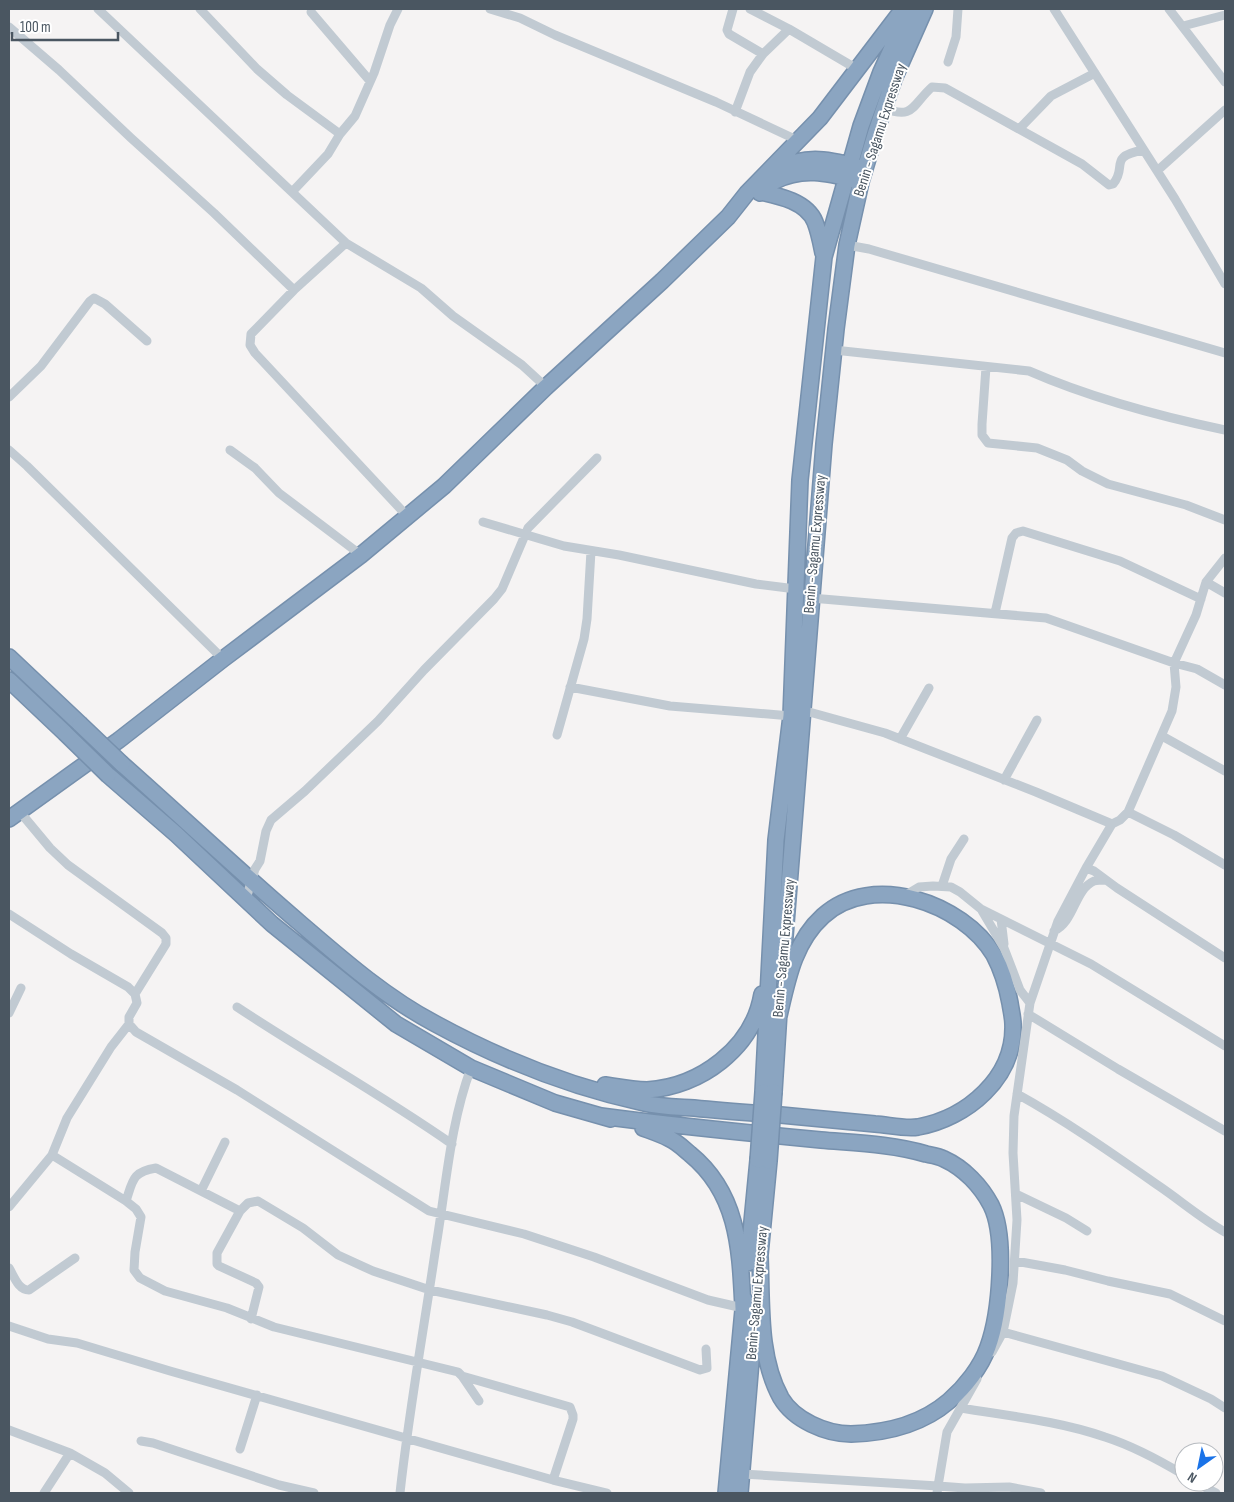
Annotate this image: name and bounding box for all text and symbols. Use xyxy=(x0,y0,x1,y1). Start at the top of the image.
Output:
scale bar xyxy=(12,10,119,42)
text: 100 m xyxy=(20,18,51,37)
street label: Benin - Sagamu Expressway xyxy=(849,61,911,199)
street label: Benin - Sagamu Expressway xyxy=(799,474,831,614)
street label: Benin - Sagamu Expressway xyxy=(768,878,800,1018)
street label: Benin-Sagamu Expressway xyxy=(742,1225,772,1361)
north arrow xyxy=(1174,1442,1224,1492)
text: N xyxy=(1184,1468,1200,1487)

